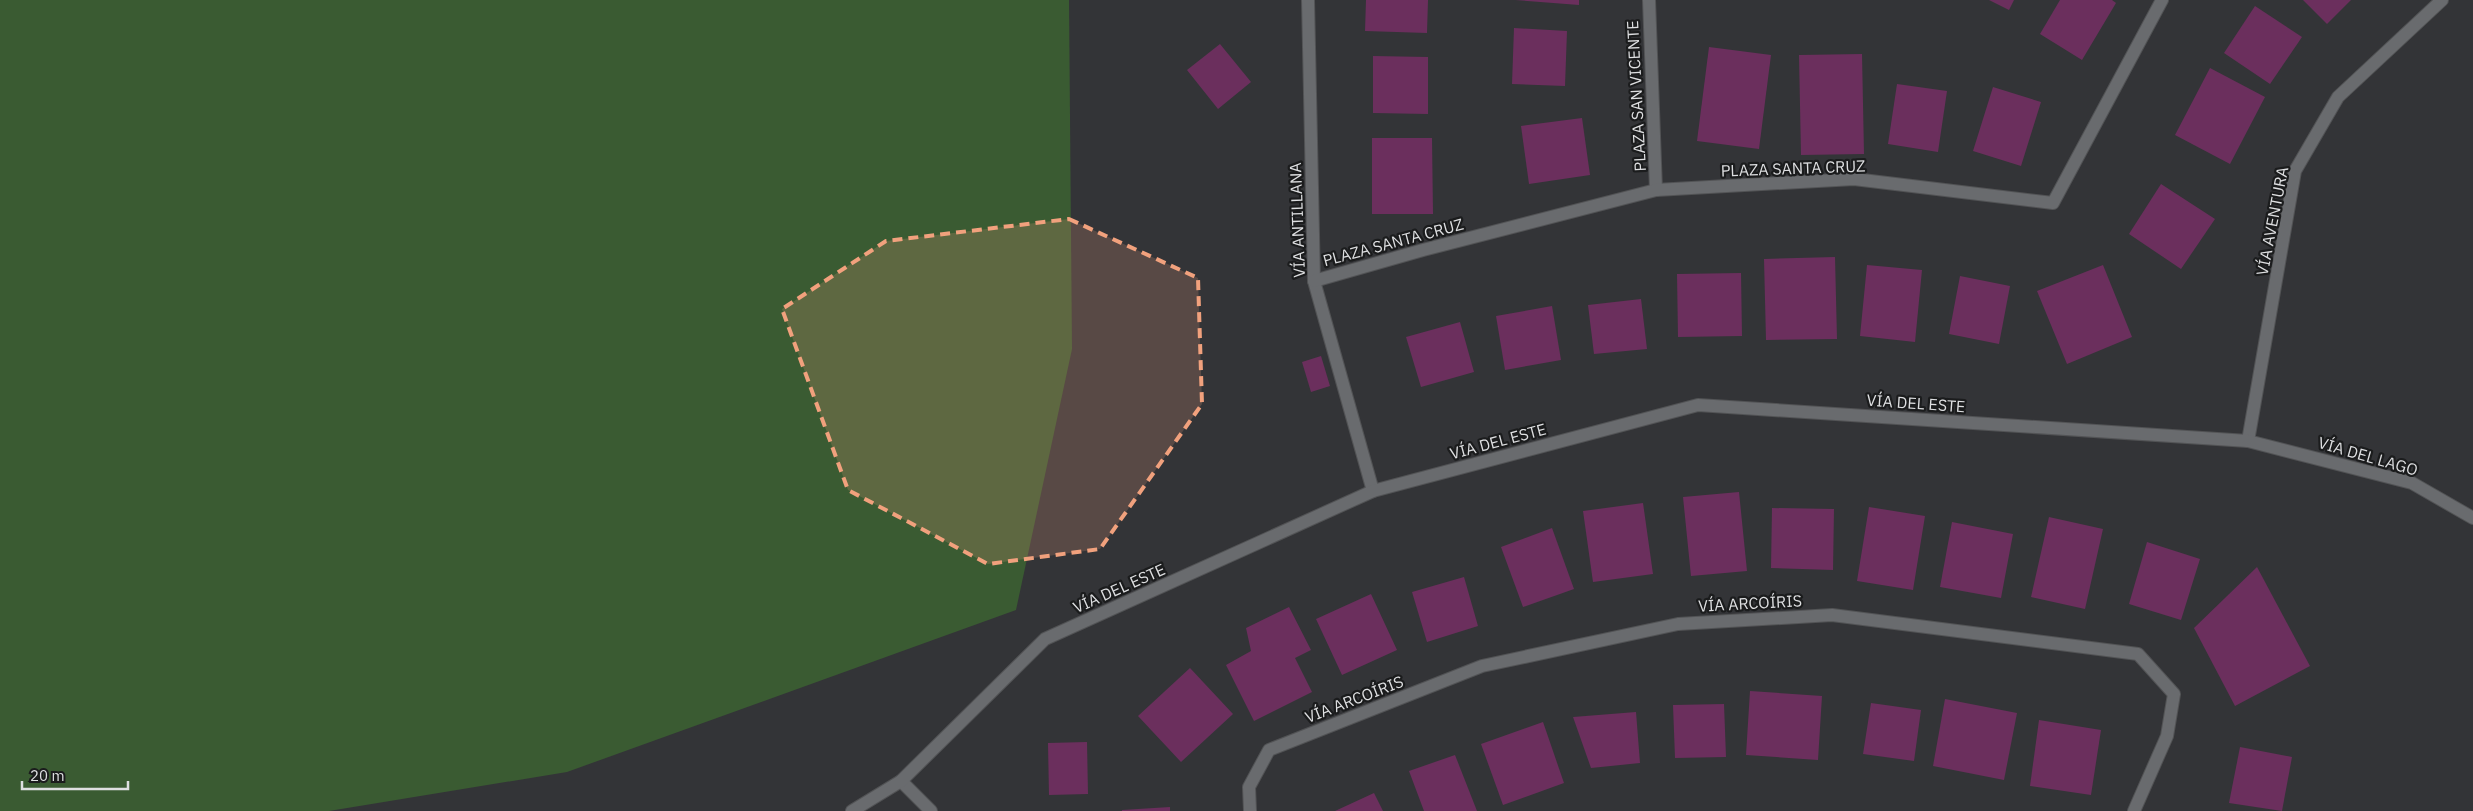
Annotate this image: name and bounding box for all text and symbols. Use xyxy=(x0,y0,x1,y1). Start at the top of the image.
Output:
street label: PLAZA SAN VICENTE xyxy=(1622,20,1650,172)
street label: PLAZA SANTA CRUZ xyxy=(1720,155,1866,181)
street label: VÍA ANTILLANA xyxy=(1284,162,1309,278)
street label: VÍA AVENTURA xyxy=(2251,165,2292,277)
street label: PLAZA SANTA CRUZ xyxy=(1321,214,1465,270)
street label: VÍA DEL ESTE xyxy=(1866,389,1966,416)
street label: VÍA DEL ESTE xyxy=(1447,418,1548,463)
street label: VÍA DEL LAGO xyxy=(2316,431,2420,480)
street label: VÍA DEL ESTE xyxy=(1069,558,1168,617)
street label: VÍA ARCOÍRIS xyxy=(1698,589,1802,616)
street label: VÍA ARCOÍRIS xyxy=(1302,670,1406,727)
scale bar xyxy=(22,758,129,790)
text: 20 m xyxy=(30,766,65,785)

